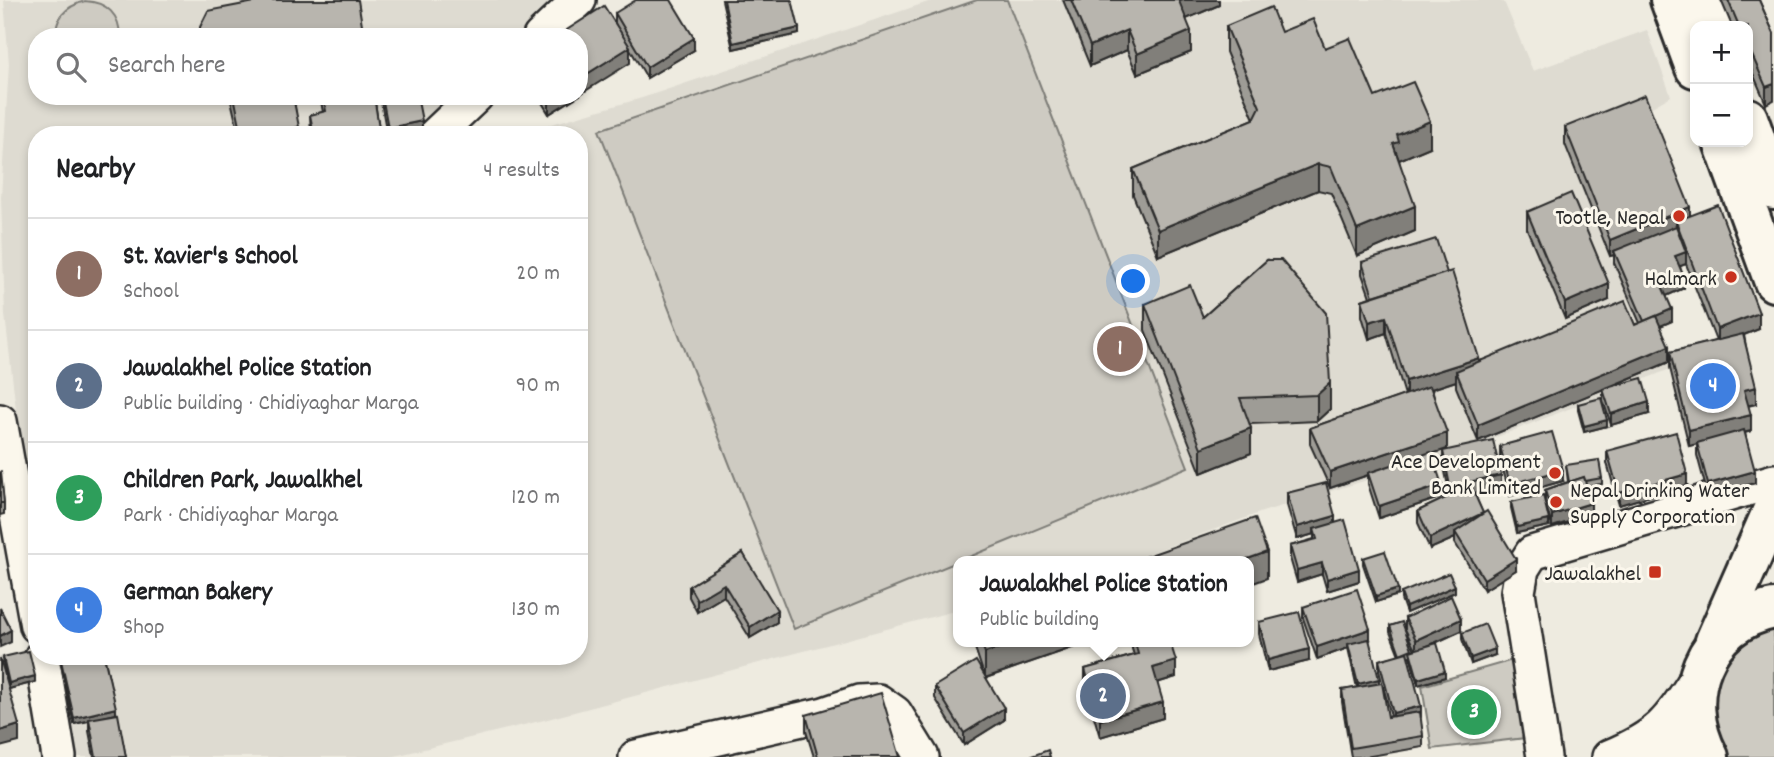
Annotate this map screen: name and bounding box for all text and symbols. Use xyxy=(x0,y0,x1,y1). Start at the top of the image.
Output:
map controls xyxy=(1690,21,1753,147)
button: + xyxy=(1690,21,1753,84)
search box xyxy=(28,28,588,105)
icon: search xyxy=(52,48,90,86)
text: Search here xyxy=(108,48,226,85)
button: − xyxy=(1690,84,1753,147)
text: Nearby xyxy=(56,150,134,193)
text: 4 results xyxy=(483,155,560,188)
place label: Tootle, Nepal xyxy=(1555,203,1666,236)
marker: Tootle, Nepal xyxy=(1671,208,1687,224)
text: St. Xavier's School xyxy=(123,239,298,276)
text: 1 xyxy=(76,258,82,291)
text: 20 m xyxy=(516,258,560,291)
your location xyxy=(1116,264,1150,298)
place label: Halmark xyxy=(1644,264,1717,297)
marker: Halmark xyxy=(1723,269,1739,285)
text: School xyxy=(123,276,179,309)
pin: 1 xyxy=(1097,323,1143,375)
text: Jawalakhel Police Station xyxy=(123,351,371,388)
pin: 4 xyxy=(1690,360,1736,412)
text: 2 xyxy=(74,370,84,403)
text: 90 m xyxy=(516,370,560,403)
text: Public building · Chidiyaghar Marga xyxy=(123,388,419,421)
place label: Ace Development Bank Limited xyxy=(1391,447,1541,506)
text: Children Park, Jawalkhel xyxy=(123,463,362,500)
marker: Ace Development Bank Limited xyxy=(1547,465,1563,481)
place label: Nepal Drinking Water Supply Corporation xyxy=(1570,476,1750,535)
text: 3 xyxy=(74,482,84,515)
text: 120 m xyxy=(511,482,560,515)
marker: Nepal Drinking Water Supply Corporation xyxy=(1548,494,1564,510)
text: Park · Chidiyaghar Marga xyxy=(123,500,338,533)
popup xyxy=(953,556,1254,647)
place label: Jawalakhel xyxy=(1544,559,1642,592)
marker: Jawalakhel xyxy=(1647,564,1663,580)
text: Jawalakhel Police Station xyxy=(979,567,1228,604)
text: German Bakery xyxy=(123,575,272,612)
text: 4 xyxy=(74,594,84,627)
text: 130 m xyxy=(511,594,560,627)
text: Public building xyxy=(979,604,1099,637)
text: Shop xyxy=(123,612,165,645)
pin: 2 xyxy=(1080,670,1126,722)
pin: 3 xyxy=(1451,686,1497,738)

